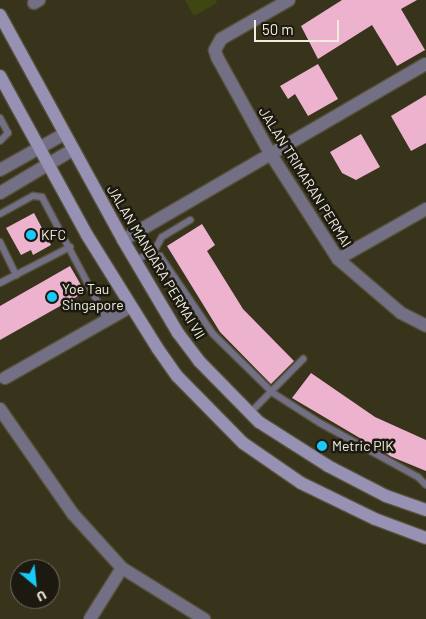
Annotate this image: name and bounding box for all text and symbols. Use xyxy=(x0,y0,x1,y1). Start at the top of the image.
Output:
scale bar xyxy=(256,10,341,42)
text: 50 m xyxy=(262,20,294,38)
street label: JALAN TRIMARAN PERMAI xyxy=(255,104,355,250)
street label: JALAN MANDARA PERMAI VII xyxy=(103,182,209,342)
place label: KFC xyxy=(41,227,66,243)
marker: KFC xyxy=(25,229,37,241)
place label: Yoe Tau Singapore xyxy=(62,281,124,314)
marker: Yoe Tau Singapore xyxy=(46,291,58,303)
place label: Metric PIK xyxy=(332,438,394,454)
marker: Metric PIK xyxy=(316,440,328,452)
north arrow xyxy=(10,559,60,609)
text: U xyxy=(34,587,50,606)

